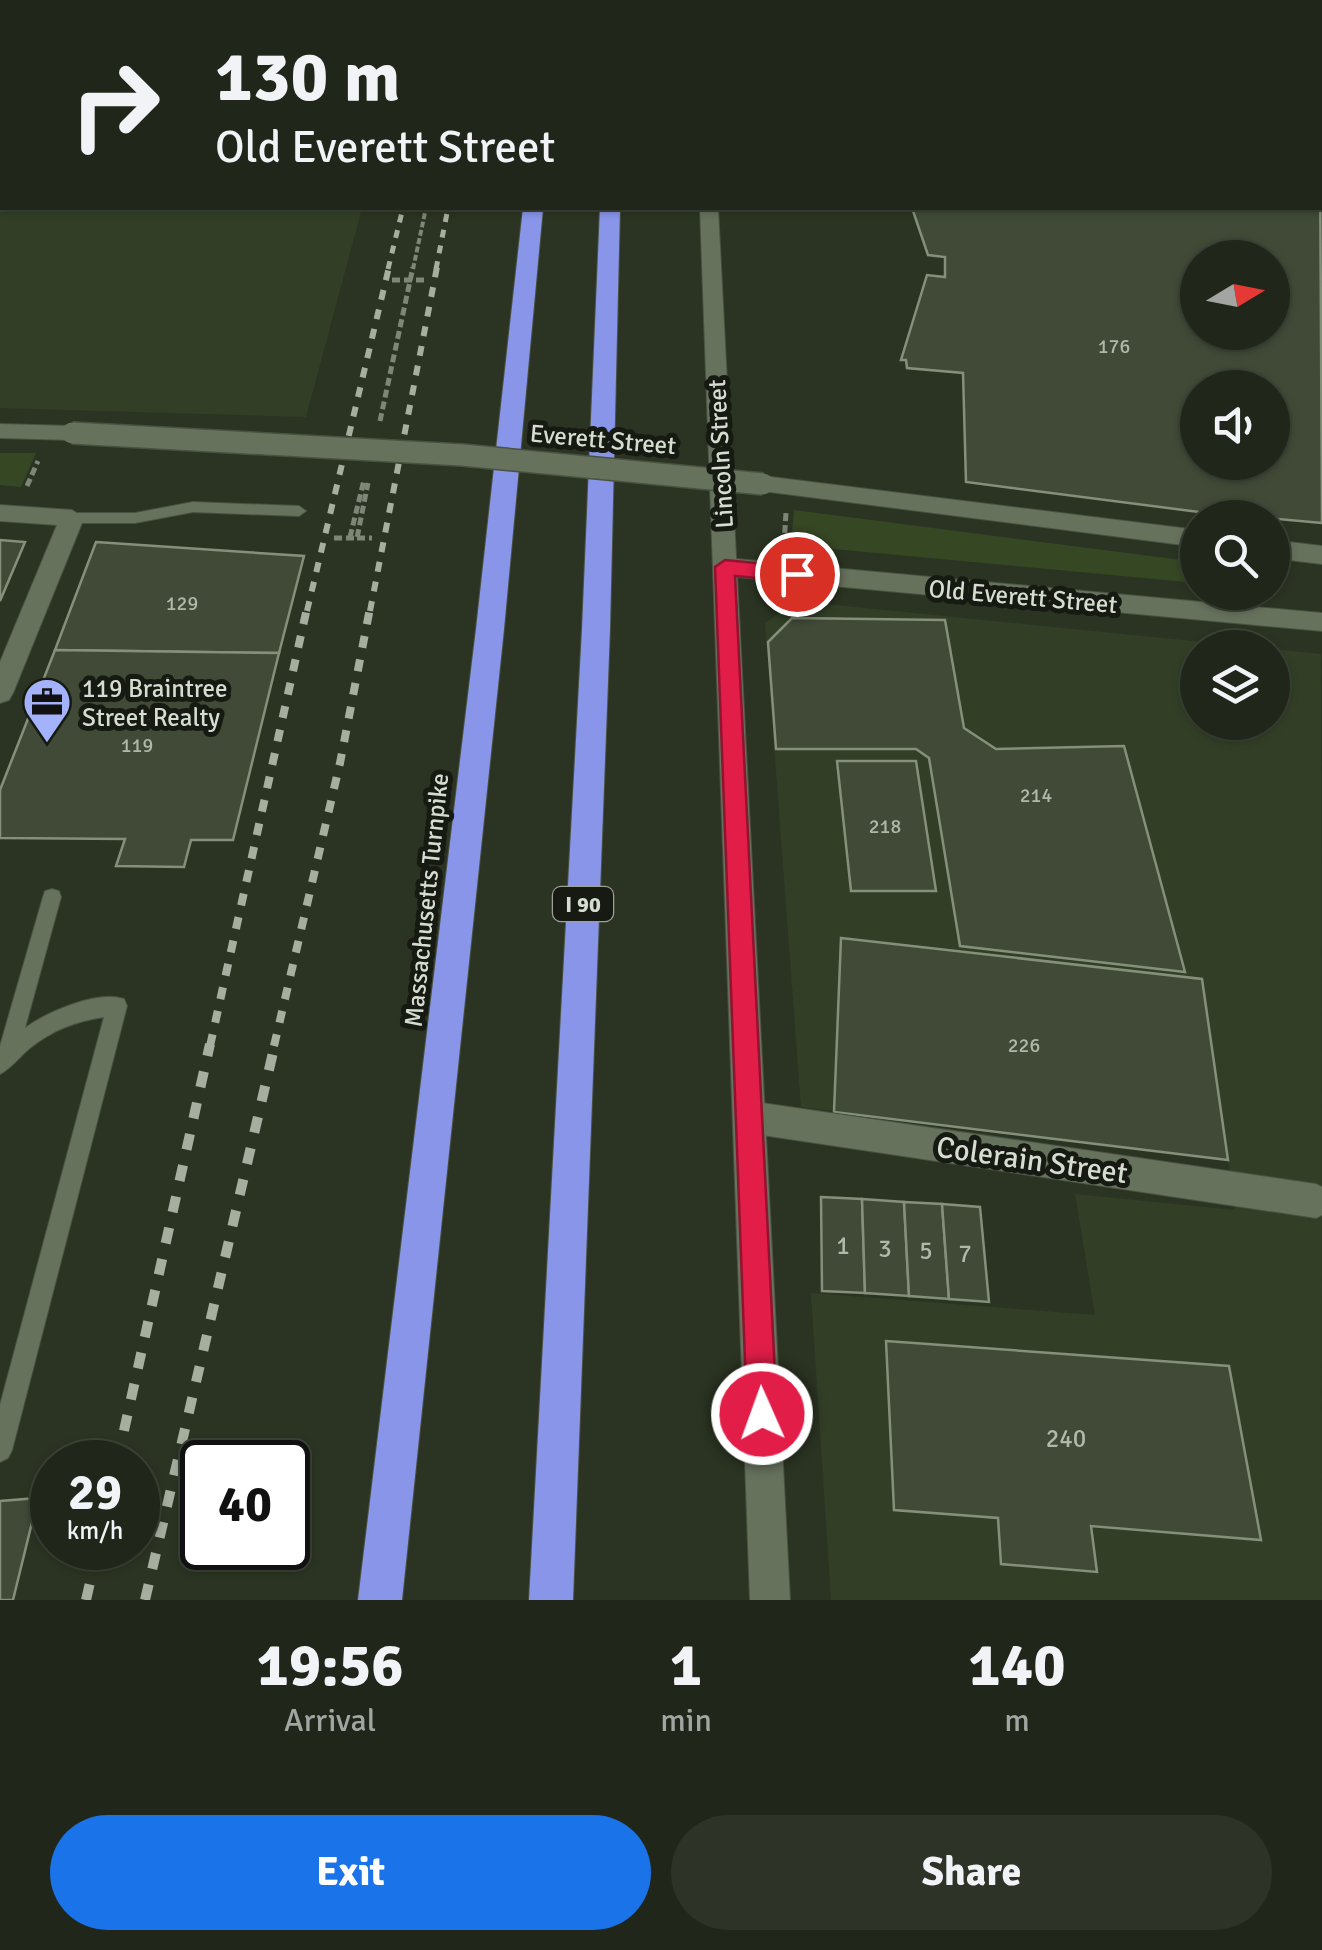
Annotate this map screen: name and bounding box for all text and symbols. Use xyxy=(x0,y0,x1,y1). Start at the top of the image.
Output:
text: 130 m xyxy=(215,34,400,120)
icon: right xyxy=(50,40,180,170)
text: Old Everett Street xyxy=(215,120,555,175)
north arrow xyxy=(1180,240,1290,350)
map controls xyxy=(1180,240,1290,740)
house number: 176 xyxy=(1098,334,1130,359)
button: sound xyxy=(1180,370,1290,480)
street label: Lincoln Street xyxy=(701,378,740,529)
street label: Everett Street xyxy=(529,418,678,461)
button: search xyxy=(1180,500,1290,610)
pin xyxy=(755,532,840,617)
icon: arrive xyxy=(770,547,825,602)
street label: Old Everett Street xyxy=(927,573,1119,620)
house number: 129 xyxy=(166,591,198,616)
button: layers xyxy=(1180,630,1290,740)
place label: 119 Braintree Street Realty xyxy=(82,673,227,733)
office icon: 119 Braintree Street Realty xyxy=(21,676,73,744)
house number: 119 xyxy=(121,733,153,758)
street label: Massachusetts Turnpike xyxy=(398,772,455,1029)
house number: 214 xyxy=(1020,783,1052,808)
house number: 218 xyxy=(869,814,901,839)
road number: I 90 xyxy=(553,887,613,921)
house number: 226 xyxy=(1008,1033,1040,1058)
street label: Colerain Street xyxy=(934,1129,1130,1192)
house number: 1 xyxy=(836,1230,850,1261)
house number: 3 xyxy=(878,1233,892,1264)
house number: 5 xyxy=(919,1235,933,1266)
house number: 7 xyxy=(958,1238,972,1269)
position arrow xyxy=(710,1362,814,1466)
house number: 240 xyxy=(1046,1423,1086,1454)
speed limit sign: 40 xyxy=(180,1440,310,1570)
text: 29 xyxy=(68,1462,122,1524)
text: km/h xyxy=(67,1515,123,1546)
text: 19:56 xyxy=(256,1629,404,1703)
text: 1 xyxy=(670,1629,702,1703)
text: 140 xyxy=(968,1629,1066,1703)
text: Arrival xyxy=(284,1701,376,1740)
text: min xyxy=(660,1701,712,1740)
text: m xyxy=(1004,1701,1030,1740)
button: Exit xyxy=(50,1815,651,1930)
button: Share xyxy=(671,1815,1272,1930)

